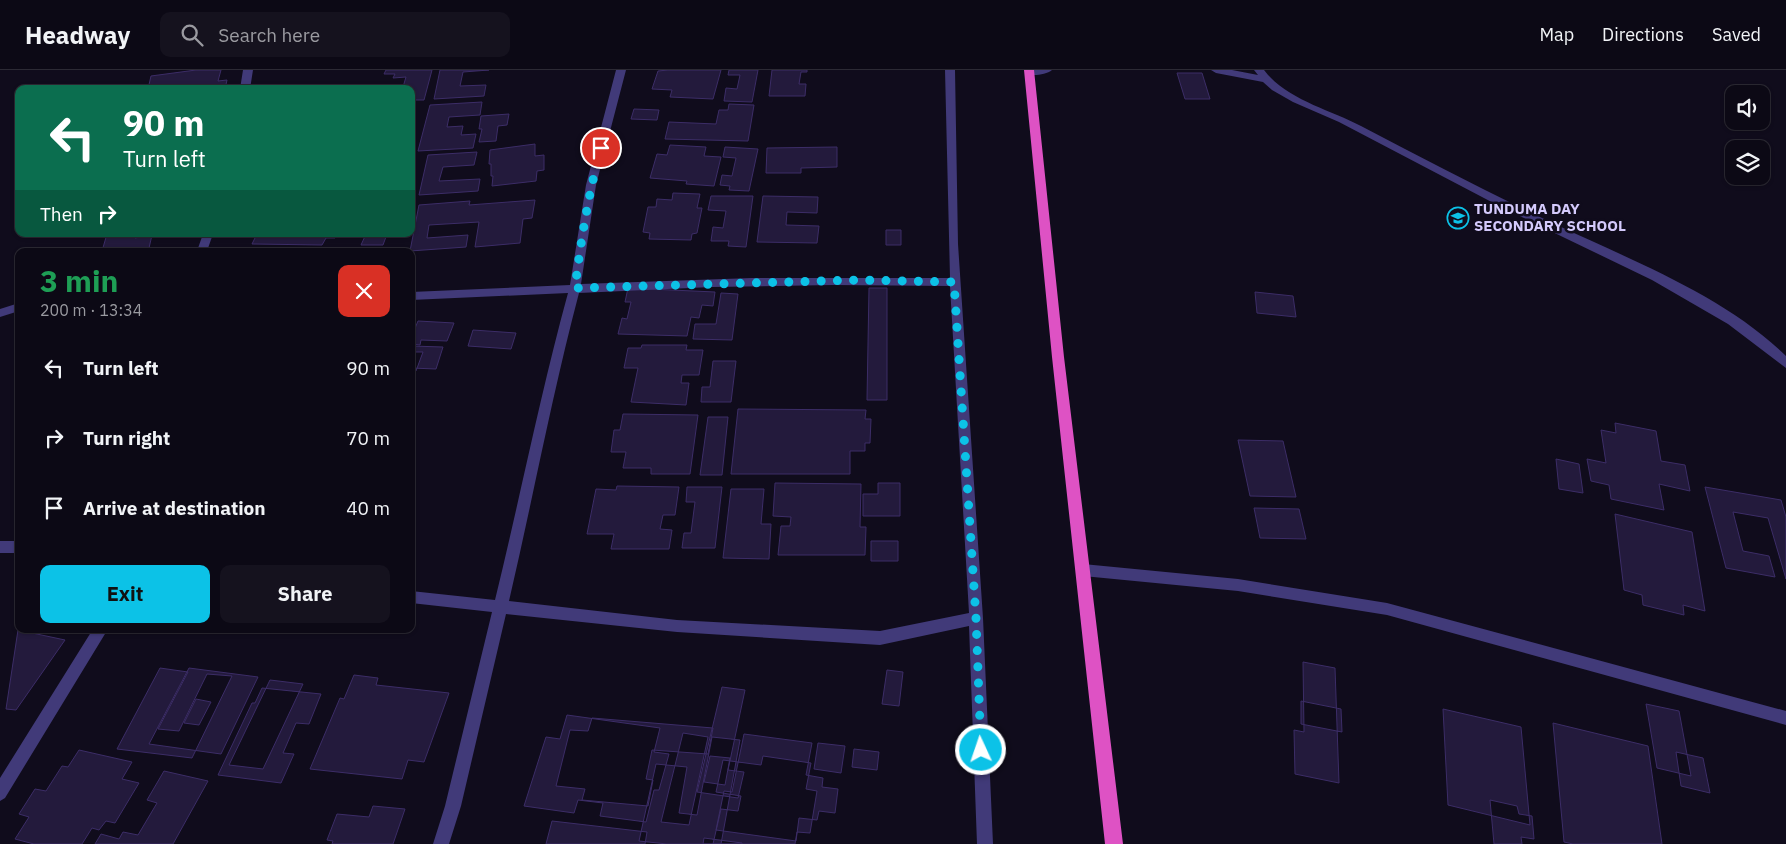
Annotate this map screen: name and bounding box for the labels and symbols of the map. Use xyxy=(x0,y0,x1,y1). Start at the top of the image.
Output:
pin xyxy=(580,127,622,169)
place label: TUNDUMA DAY SECONDARY SCHOOL xyxy=(1474,199,1626,235)
school or university icon: TUNDUMA DAY SECONDARY SCHOOL xyxy=(1446,206,1470,230)
position arrow xyxy=(954,723,1006,775)

